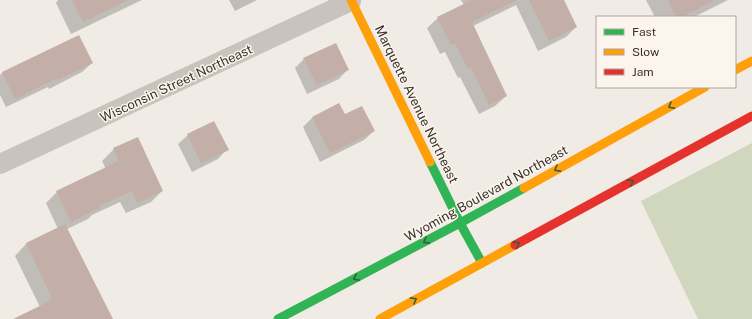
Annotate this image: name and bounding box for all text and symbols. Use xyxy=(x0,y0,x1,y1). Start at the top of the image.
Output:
legend xyxy=(596,16,736,88)
street label: Marquette Avenue Northeast xyxy=(372,23,461,186)
text: Fast xyxy=(632,25,657,39)
street label: Wisconsin Street Northeast xyxy=(98,42,255,125)
text: Slow xyxy=(632,45,660,59)
text: Jam xyxy=(632,65,654,79)
one-way arrow xyxy=(668,101,675,109)
street label: Wyoming Boulevard Northeast xyxy=(402,142,570,245)
one-way arrow xyxy=(554,164,561,172)
one-way arrow xyxy=(627,179,634,186)
one-way arrow xyxy=(423,236,430,244)
one-way arrow xyxy=(512,241,520,249)
one-way arrow xyxy=(353,273,360,281)
one-way arrow xyxy=(410,298,417,305)

